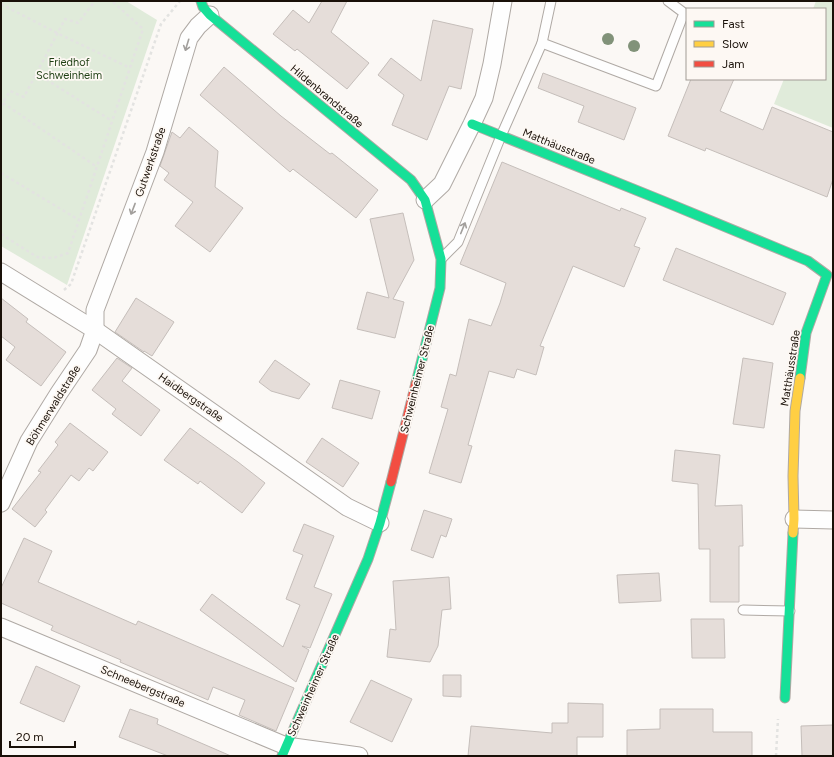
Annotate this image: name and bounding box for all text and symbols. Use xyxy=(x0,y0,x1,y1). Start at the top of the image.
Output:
legend xyxy=(686,8,826,80)
text: Fast xyxy=(722,17,745,31)
text: Slow xyxy=(722,37,749,51)
one-way arrow xyxy=(183,39,190,52)
park label: Friedhof Schweinheim xyxy=(36,56,102,82)
text: Jam xyxy=(722,57,745,71)
street label: Hildenbrandstraße xyxy=(288,62,366,131)
street label: Gutwerkstraße xyxy=(132,126,169,199)
street label: Matthäusstraße xyxy=(521,126,597,167)
one-way arrow xyxy=(129,202,137,214)
one-way arrow xyxy=(460,223,468,235)
street label: Schweinheimer Straße xyxy=(398,324,437,434)
street label: Matthäusstraße xyxy=(778,329,803,407)
street label: Böhmerwaldstraße xyxy=(24,363,83,448)
street label: Haidbergstraße xyxy=(156,370,226,425)
street label: Schweinheimer Straße xyxy=(285,632,342,739)
street label: Schneebergstraße xyxy=(99,663,187,710)
scale bar xyxy=(10,723,75,749)
text: 20 m xyxy=(16,730,44,744)

